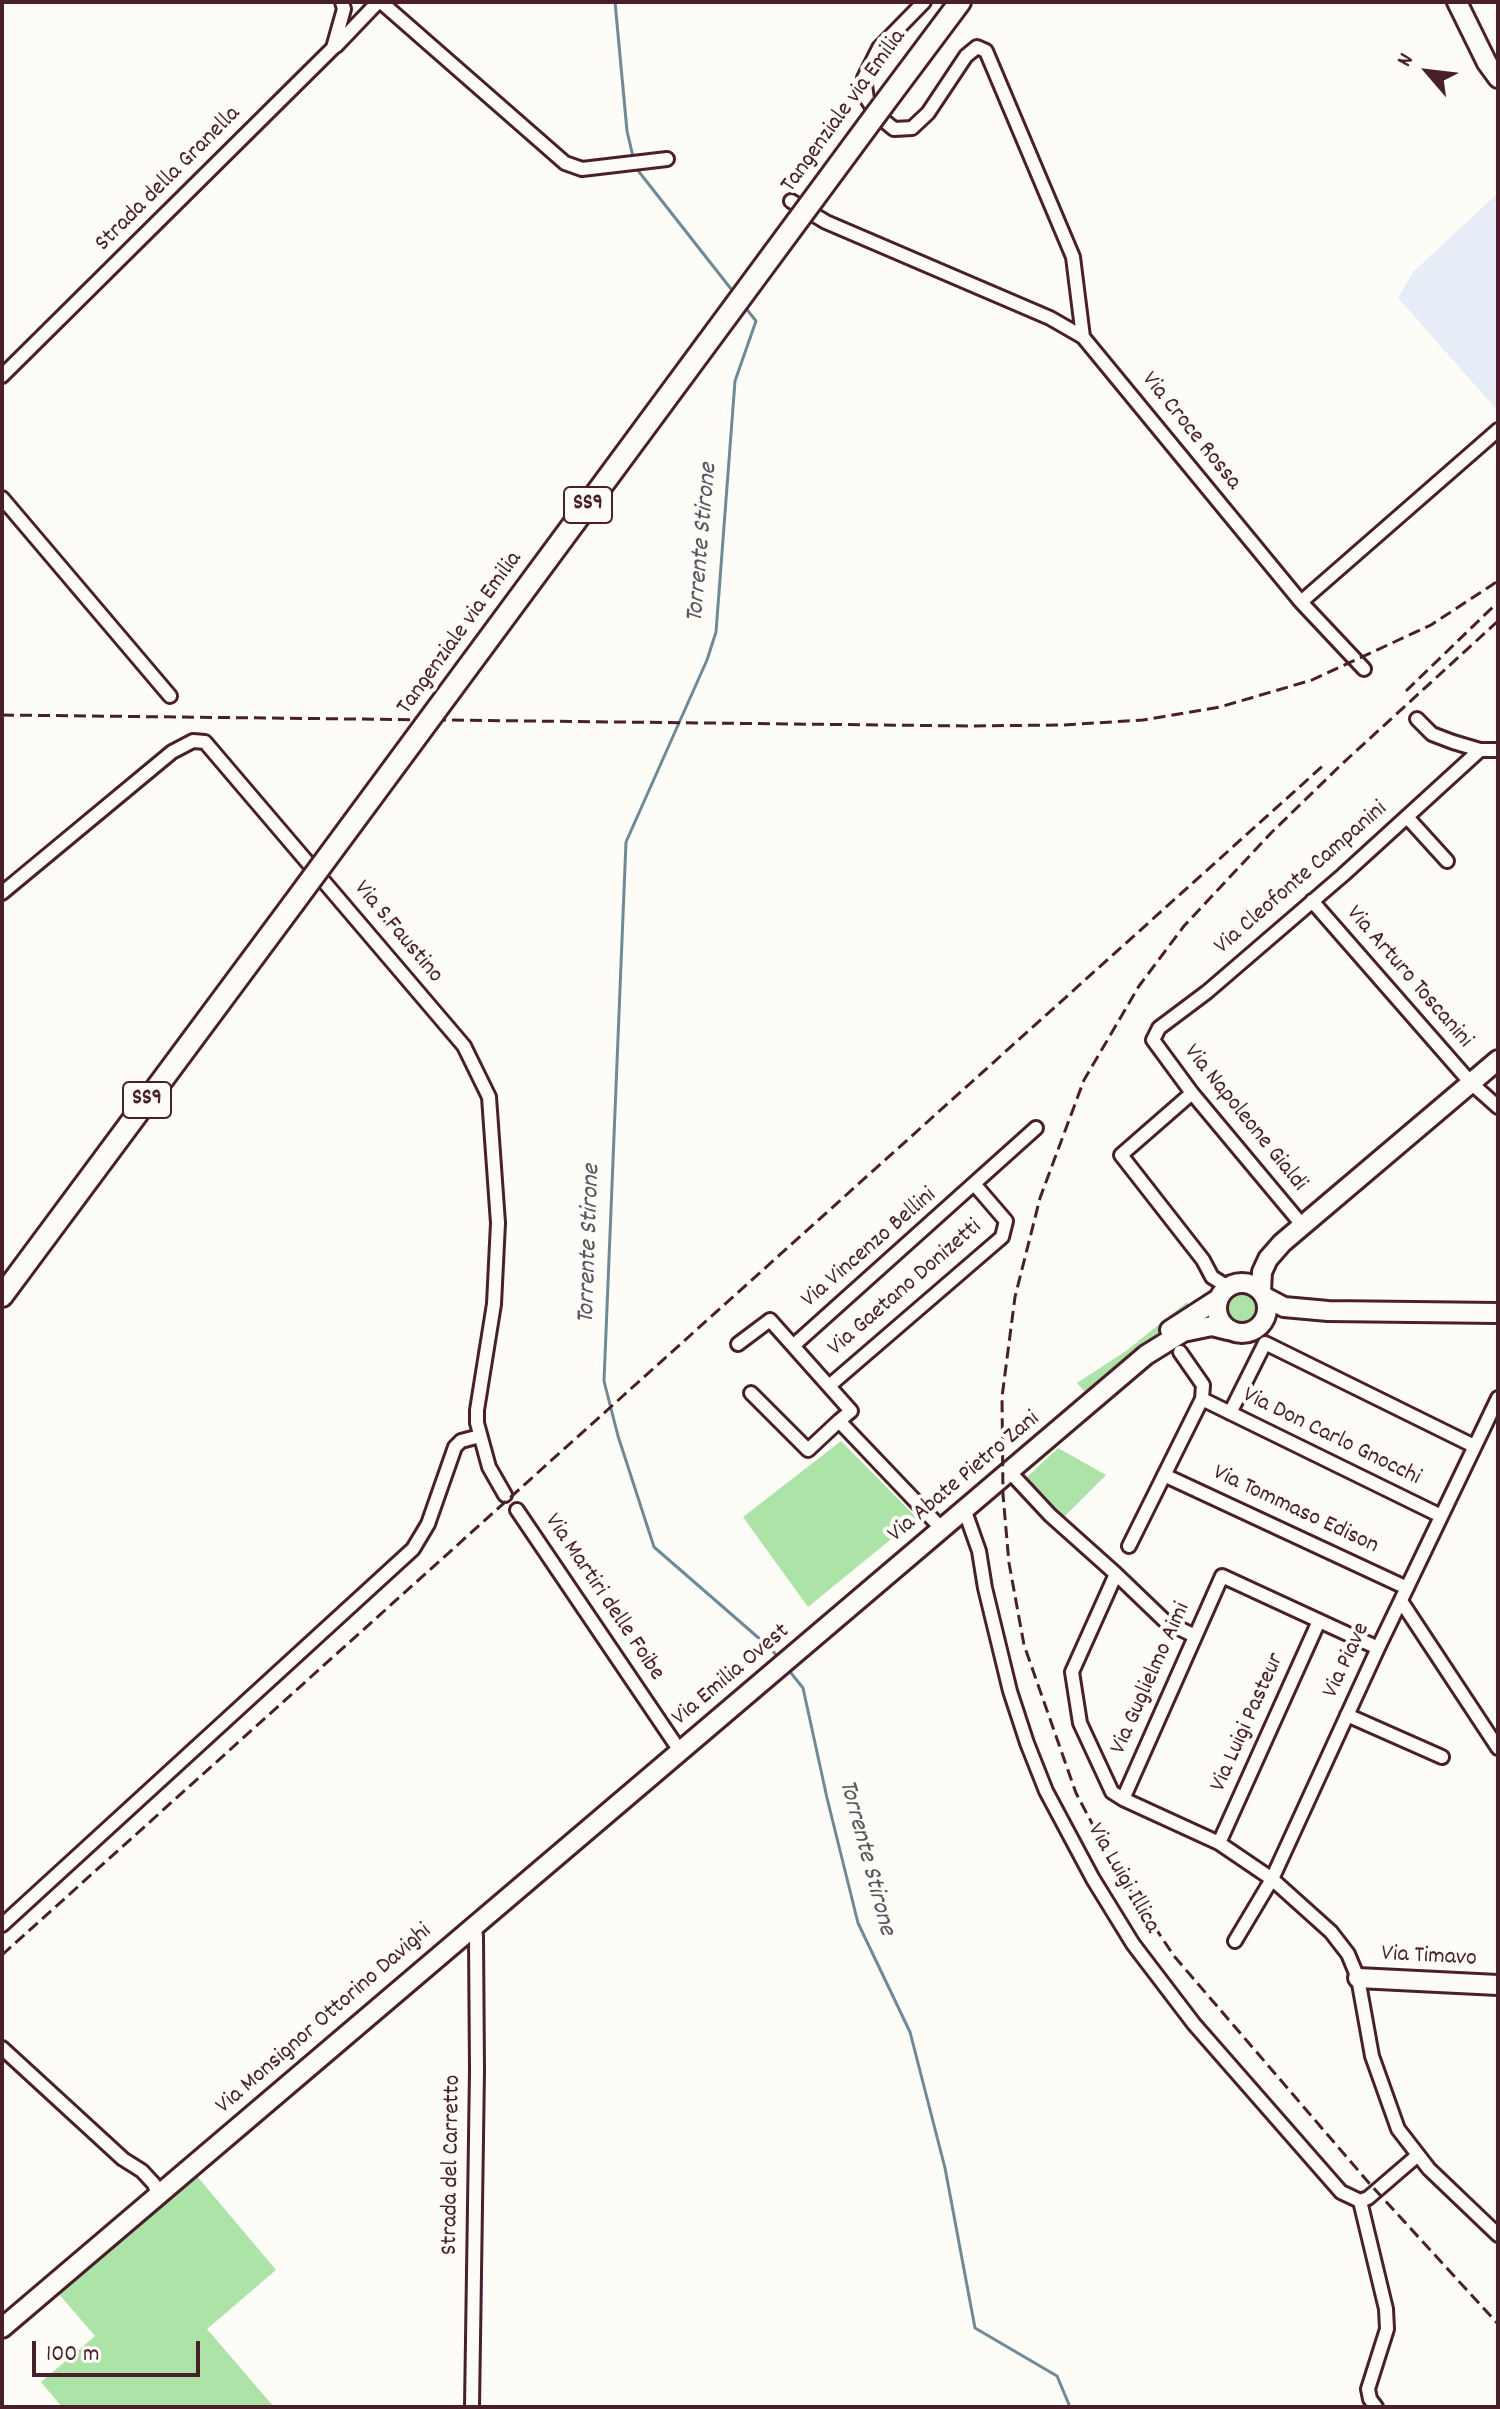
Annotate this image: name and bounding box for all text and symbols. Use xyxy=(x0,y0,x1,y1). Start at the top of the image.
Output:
street label: Tangenziale via Emilia xyxy=(776,25,914,199)
north arrow xyxy=(1388,32,1468,112)
text: N xyxy=(1390,48,1423,73)
street label: Strada della Granella xyxy=(90,101,248,259)
street label: Via Croce Rossa xyxy=(1134,367,1246,497)
water label: Torrente Stirone xyxy=(681,462,727,624)
road number: SS9 xyxy=(564,487,612,523)
street label: Tangenziale via Emilia xyxy=(392,547,530,721)
street label: Via Cleofonte Campanini xyxy=(1210,796,1394,962)
street label: Via S.Faustino xyxy=(346,876,448,990)
street label: Via Arturo Toscanini xyxy=(1338,901,1478,1055)
street label: Via Napoleone Gialdi xyxy=(1176,1040,1312,1198)
road number: SS9 xyxy=(123,1082,171,1118)
water label: Torrente Stirone xyxy=(573,1164,609,1324)
street label: Via Vincenzo Bellini xyxy=(797,1183,943,1315)
street label: Via Gaetano Donizetti xyxy=(823,1214,989,1364)
street label: Via Don Carlo Gnocchi xyxy=(1237,1382,1425,1494)
street label: Via Abate Pietro Zani xyxy=(883,1406,1047,1550)
street label: Via Tommaso Edison xyxy=(1207,1460,1383,1562)
street label: Via Martiri delle Foibe xyxy=(537,1509,669,1687)
street label: Via Guglielmo Aimi xyxy=(1106,1599,1198,1759)
street label: Via Emilia Ovest xyxy=(667,1618,797,1734)
street label: Via Piave xyxy=(1318,1619,1378,1703)
street label: Via Luigi Pasteur xyxy=(1206,1649,1292,1797)
water label: Torrente Stirone xyxy=(829,1777,901,1939)
street label: Via Luigi Illica xyxy=(1079,1819,1165,1939)
street label: Via Monsignor Ottorino Davighi xyxy=(211,1918,439,2122)
street label: Via Timavo xyxy=(1381,1941,1477,1975)
street label: Strada del Carretto xyxy=(437,2075,469,2255)
scale bar xyxy=(36,2325,204,2375)
text: 100 m xyxy=(46,2338,99,2372)

